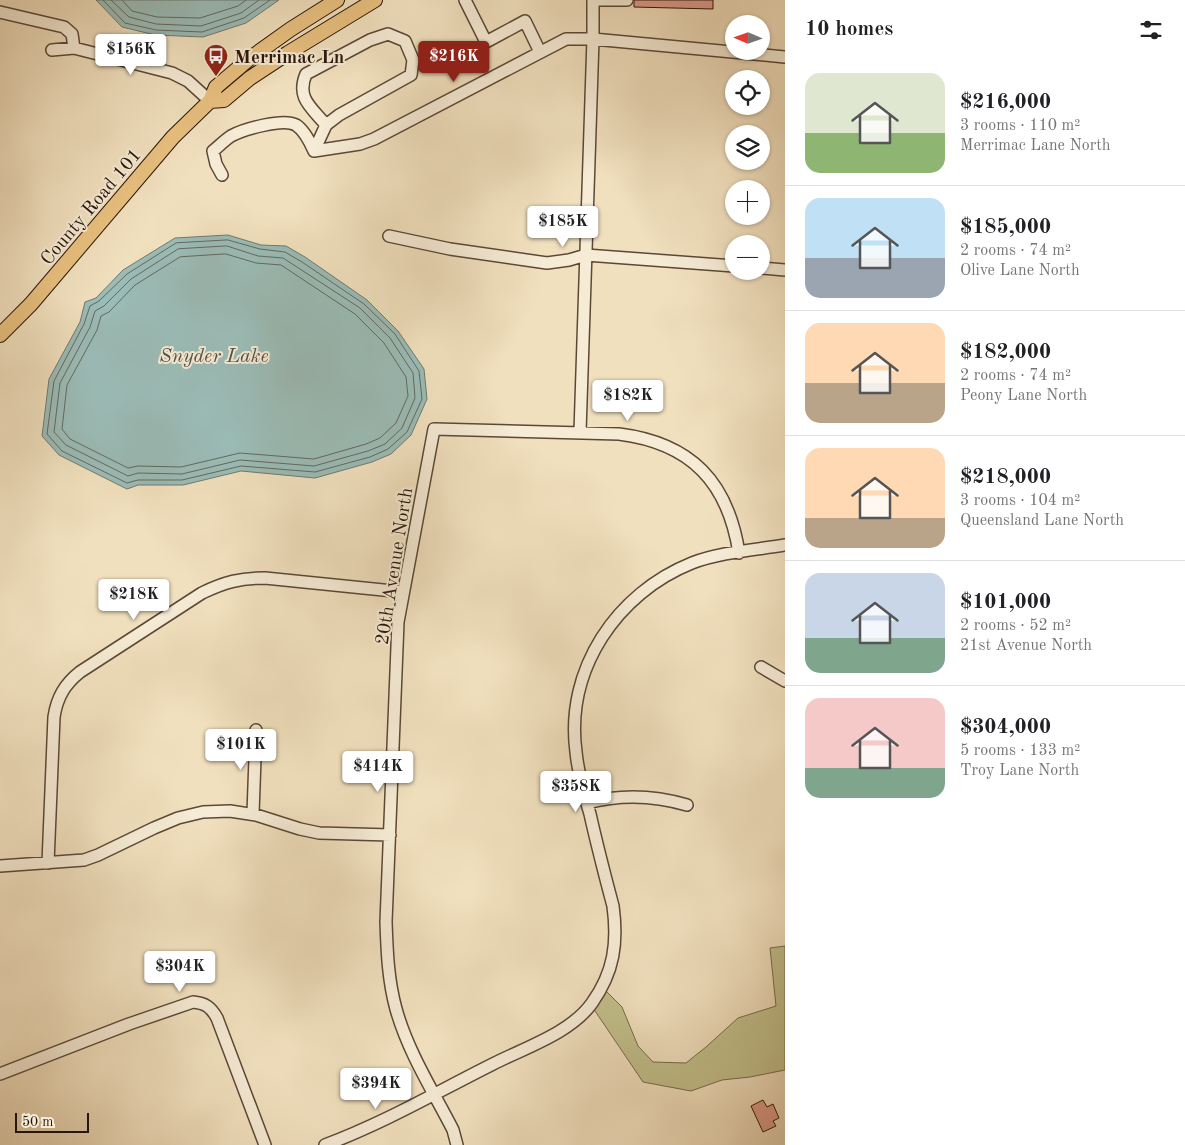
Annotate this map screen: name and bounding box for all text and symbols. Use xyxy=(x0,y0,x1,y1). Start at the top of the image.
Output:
north arrow xyxy=(725,15,770,60)
map controls xyxy=(725,15,770,280)
icon: filters xyxy=(1137,16,1165,44)
text: 10 homes xyxy=(805,19,893,40)
pin: $156K xyxy=(96,34,166,76)
pin: $216K xyxy=(419,41,489,83)
text: $156K xyxy=(106,42,156,58)
bus stop icon: Merrimac Ln xyxy=(203,43,229,77)
place label: Merrimac Ln xyxy=(234,49,344,68)
text: $216K xyxy=(429,49,479,65)
button: locate xyxy=(725,70,770,115)
text: $216,000 xyxy=(960,92,1051,113)
icon: home xyxy=(845,93,905,153)
text: 3 rooms · 110 m² xyxy=(960,118,1080,134)
button: layers xyxy=(725,125,770,170)
text: Merrimac Lane North xyxy=(960,138,1111,154)
street label: County Road 101 xyxy=(38,146,146,269)
button: + xyxy=(725,180,770,225)
pin: $185K xyxy=(528,206,598,248)
text: $185K xyxy=(538,214,588,230)
text: $185,000 xyxy=(960,217,1051,238)
icon: home xyxy=(845,218,905,278)
button: − xyxy=(725,235,770,280)
text: 2 rooms · 74 m² xyxy=(960,243,1071,259)
text: Olive Lane North xyxy=(960,263,1080,279)
text: $182,000 xyxy=(960,342,1051,363)
icon: home xyxy=(845,343,905,403)
water label: Snyder Lake xyxy=(159,347,269,367)
text: 2 rooms · 74 m² xyxy=(960,368,1071,384)
pin: $182K xyxy=(593,380,663,422)
text: $182K xyxy=(603,388,653,404)
text: Peony Lane North xyxy=(960,388,1087,404)
text: $218,000 xyxy=(960,467,1051,488)
icon: home xyxy=(845,468,905,528)
street label: 20th Avenue North xyxy=(374,486,417,646)
text: 3 rooms · 104 m² xyxy=(960,493,1080,509)
text: Queensland Lane North xyxy=(960,513,1124,529)
pin: $218K xyxy=(99,578,169,621)
text: $218K xyxy=(109,587,159,603)
text: $101,000 xyxy=(960,592,1051,613)
icon: home xyxy=(845,593,905,653)
text: 2 rooms · 52 m² xyxy=(960,618,1071,634)
text: 21st Avenue North xyxy=(960,638,1092,654)
text: $304,000 xyxy=(960,717,1051,738)
icon: home xyxy=(845,718,905,778)
pin: $101K xyxy=(206,728,276,771)
text: $101K xyxy=(216,737,266,753)
text: 5 rooms · 133 m² xyxy=(960,743,1080,759)
pin: $414K xyxy=(343,750,413,793)
text: $414K xyxy=(353,759,403,775)
text: Troy Lane North xyxy=(960,763,1079,779)
pin: $358K xyxy=(541,770,611,813)
text: $358K xyxy=(551,779,601,795)
pin: $304K xyxy=(145,950,215,993)
text: $304K xyxy=(155,959,205,975)
pin: $394K xyxy=(341,1068,411,1110)
text: $394K xyxy=(351,1076,401,1092)
scale bar xyxy=(15,1110,89,1133)
text: 50 m xyxy=(22,1115,53,1129)

